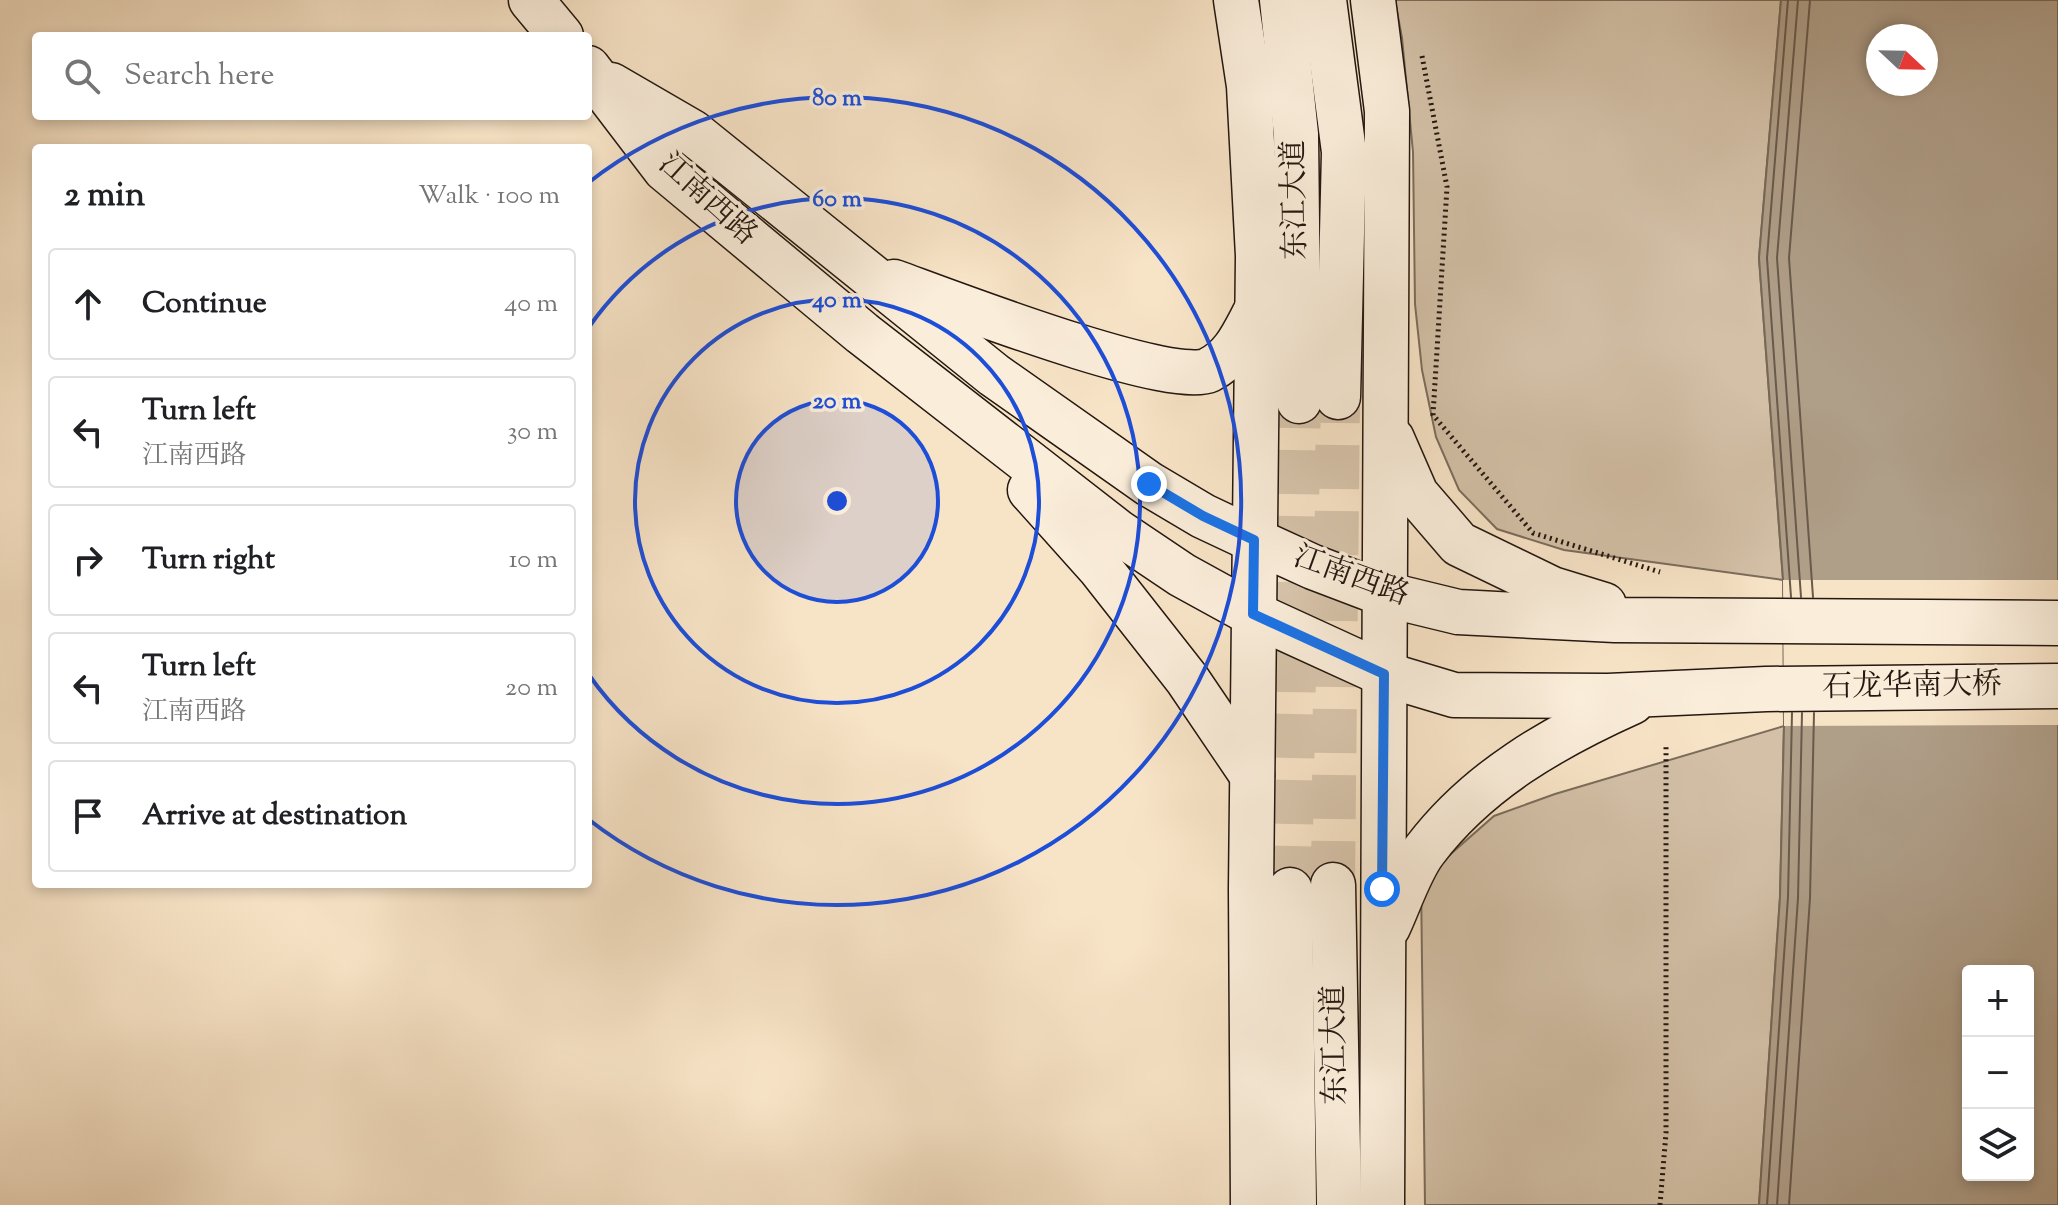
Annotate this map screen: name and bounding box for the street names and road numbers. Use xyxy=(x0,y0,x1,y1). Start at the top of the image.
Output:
street label: 东江大道 xyxy=(1273,140,1319,260)
street label: 江南西路 xyxy=(648,144,766,256)
street label: 江南西路 xyxy=(1287,536,1415,618)
street label: 石龙华南大桥 xyxy=(1822,664,2002,710)
street label: 东江大道 xyxy=(1313,985,1359,1105)

